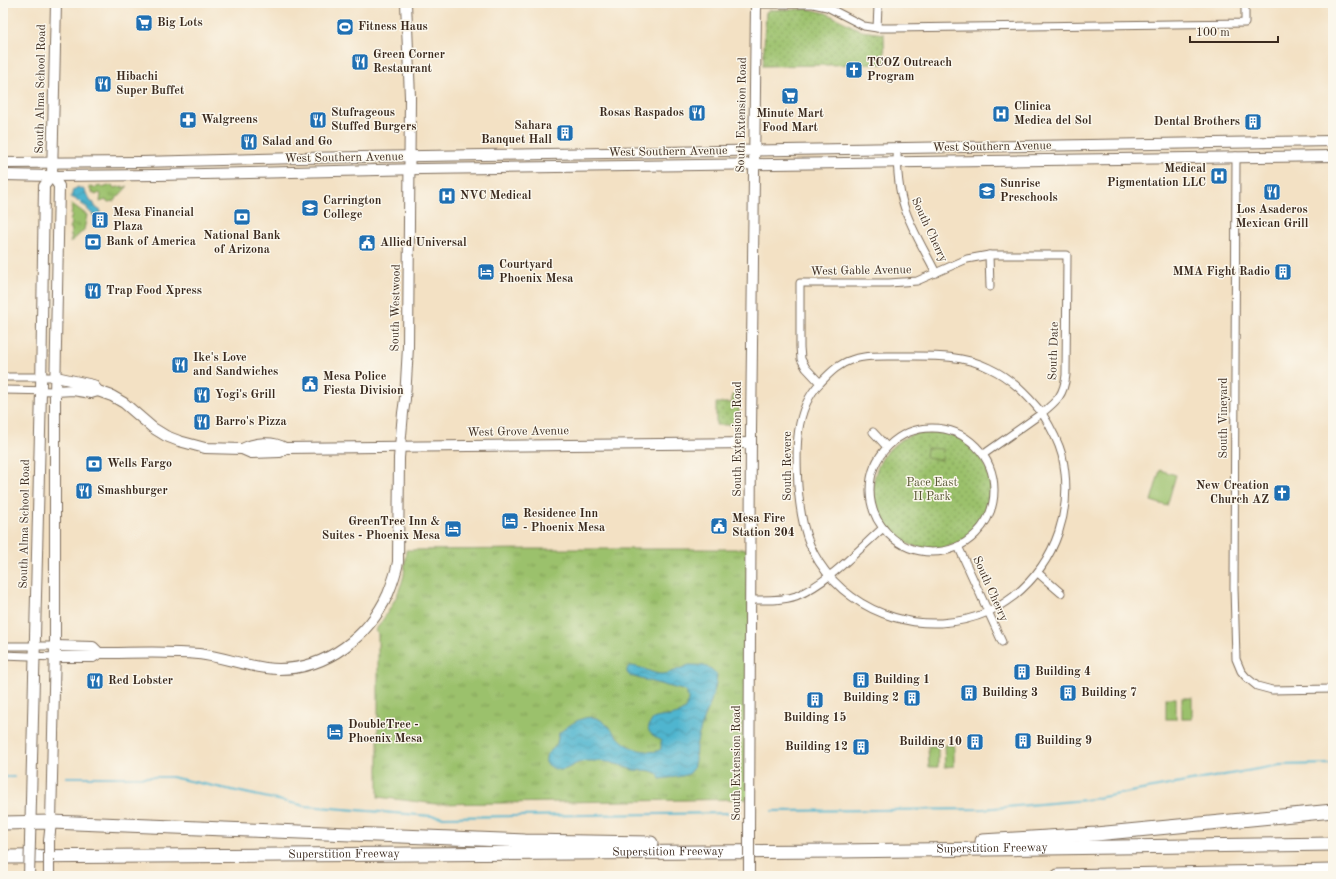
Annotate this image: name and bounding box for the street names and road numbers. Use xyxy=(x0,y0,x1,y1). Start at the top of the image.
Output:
street label: South Alma School Road xyxy=(34,24,48,154)
street label: South Extension Road xyxy=(735,57,749,173)
street label: West Southern Avenue xyxy=(932,140,1052,154)
street label: West Southern Avenue xyxy=(608,145,728,159)
street label: West Southern Avenue xyxy=(284,151,404,165)
street label: South Cherry xyxy=(909,196,950,265)
street label: South Westwood xyxy=(389,264,403,352)
street label: West Gable Avenue xyxy=(810,264,912,278)
street label: South Date xyxy=(1047,321,1061,381)
street label: South Vineyard xyxy=(1218,378,1230,458)
street label: South Extension Road xyxy=(732,381,744,497)
street label: West Grove Avenue xyxy=(467,425,569,439)
street label: South Revere xyxy=(782,431,794,501)
street label: South Alma School Road xyxy=(18,459,32,589)
street label: South Cherry xyxy=(970,554,1010,624)
street label: South Extension Road xyxy=(731,705,743,821)
street label: Superstition Freeway xyxy=(936,842,1048,856)
street label: Superstition Freeway xyxy=(612,846,724,859)
street label: Superstition Freeway xyxy=(288,848,400,861)

